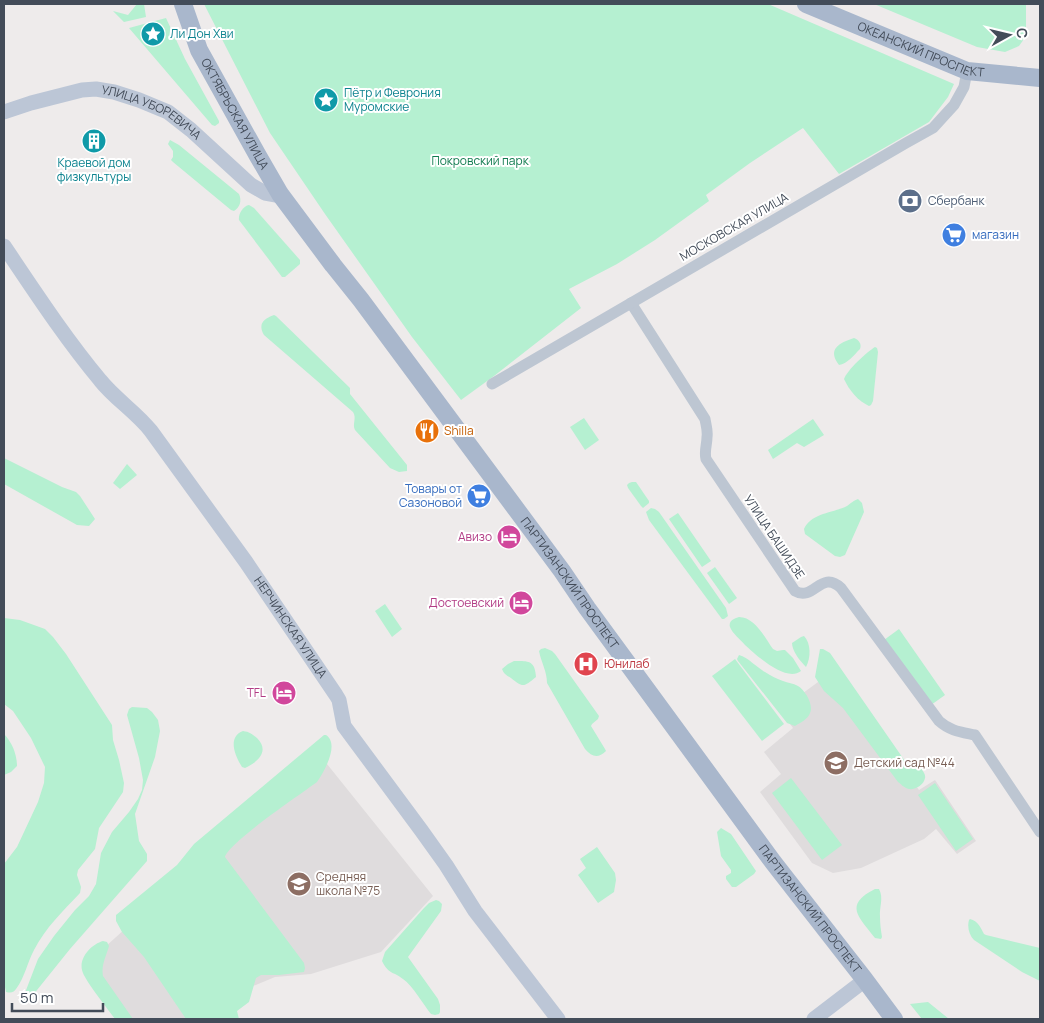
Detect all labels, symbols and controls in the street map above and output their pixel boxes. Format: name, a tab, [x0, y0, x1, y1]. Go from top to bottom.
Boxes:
north arrow	[984, 10, 1034, 60]
street label: ОКЕАНСКИЙ ПРОСПЕКТ	[855, 17, 986, 81]
place icon: Ли Дон Хви	[140, 21, 166, 47]
place label: Ли Дон Хви	[170, 25, 234, 42]
text: С	[1012, 27, 1032, 40]
street label: ОКТЯБРЬСКАЯ УЛИЦА	[197, 55, 273, 173]
street label: УЛИЦА УБОРЕВИЧА	[100, 81, 205, 144]
place label: Пётр и Феврония Муромские	[344, 84, 441, 115]
place icon: Пётр и Феврония Муромские	[313, 87, 339, 113]
building icon: Краевой дом физкультуры	[81, 128, 107, 154]
park label: Покровский парк	[431, 152, 530, 169]
place label: Краевой дом физкультуры	[57, 154, 131, 185]
street label: МОСКОВСКАЯ УЛИЦА	[676, 188, 792, 265]
bank icon: Сбербанк	[897, 188, 923, 214]
place label: Сбербанк	[928, 192, 985, 209]
supermarket icon: магазин	[941, 222, 967, 248]
place label: магазин	[972, 226, 1019, 243]
restaurant icon: Shilla	[414, 418, 440, 444]
place label: Shilla	[444, 422, 474, 439]
place label: Товары от Сазоновой	[399, 480, 462, 511]
supermarket icon: Товары от Сазоновой	[466, 483, 492, 509]
street label: УЛИЦА БАШИДЗЕ	[740, 491, 809, 582]
street label: ПАРТИЗАНСКИЙ ПРОСПЕКТ	[517, 513, 624, 653]
hotel icon: Авизо	[496, 524, 522, 550]
place label: Авизо	[458, 528, 492, 545]
street label: НЕРЧИНСКАЯ УЛИЦА	[250, 573, 331, 682]
hotel icon: Достоевский	[508, 590, 534, 616]
place label: Достоевский	[429, 594, 504, 611]
hospital icon: Юнилаб	[573, 651, 599, 677]
place label: Юнилаб	[604, 655, 650, 672]
hotel icon: TFL	[271, 680, 297, 706]
place label: TFL	[247, 684, 266, 701]
school or university icon: Детский сад №44	[823, 750, 849, 776]
place label: Детский сад №44	[854, 754, 955, 771]
street label: ПАРТИЗАНСКИЙ ПРОСПЕКТ	[755, 841, 866, 977]
place label: Средняя школа №75	[316, 868, 380, 899]
school or university icon: Средняя школа №75	[286, 871, 312, 897]
scale bar	[12, 980, 104, 1012]
text: 50 m	[20, 987, 54, 1008]

